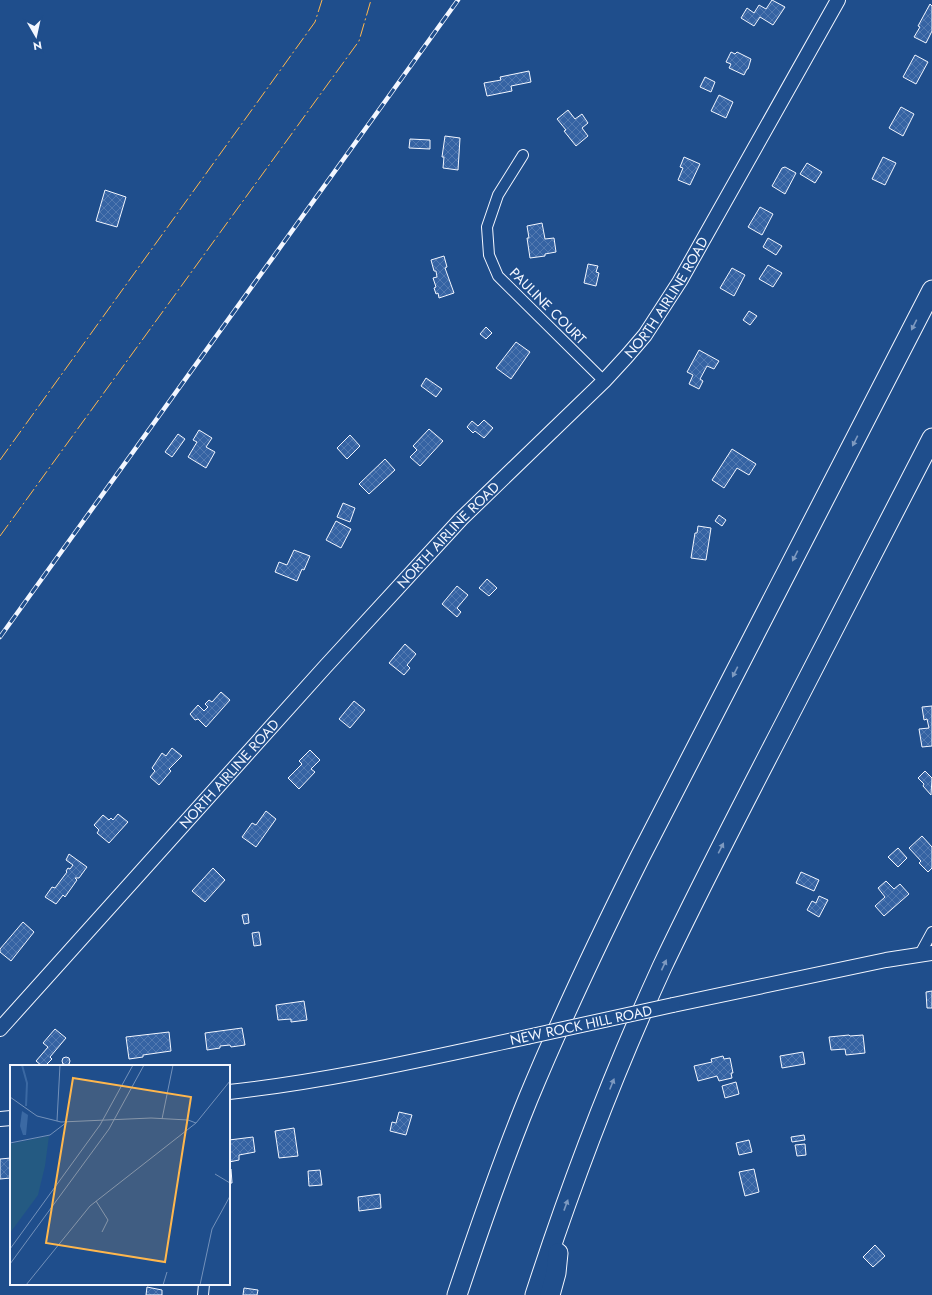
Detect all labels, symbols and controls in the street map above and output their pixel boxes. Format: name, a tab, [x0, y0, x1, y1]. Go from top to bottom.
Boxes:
north arrow	[16, 16, 56, 56]
text: N	[32, 37, 43, 54]
street label: NORTH AIRLINE ROAD	[620, 233, 713, 362]
street label: PAULINE COURT	[505, 263, 591, 349]
one-way arrow	[911, 319, 917, 331]
one-way arrow	[851, 435, 858, 446]
street label: NORTH AIRLINE ROAD	[392, 477, 504, 593]
one-way arrow	[792, 550, 798, 562]
one-way arrow	[732, 666, 739, 677]
street label: NORTH AIRLINE ROAD	[175, 715, 284, 833]
one-way arrow	[718, 842, 724, 853]
one-way arrow	[661, 959, 667, 970]
street label: NEW ROCK HILL ROAD	[508, 1000, 654, 1050]
inset map	[10, 1065, 230, 1285]
one-way arrow	[609, 1078, 615, 1089]
one-way arrow	[563, 1199, 569, 1211]

